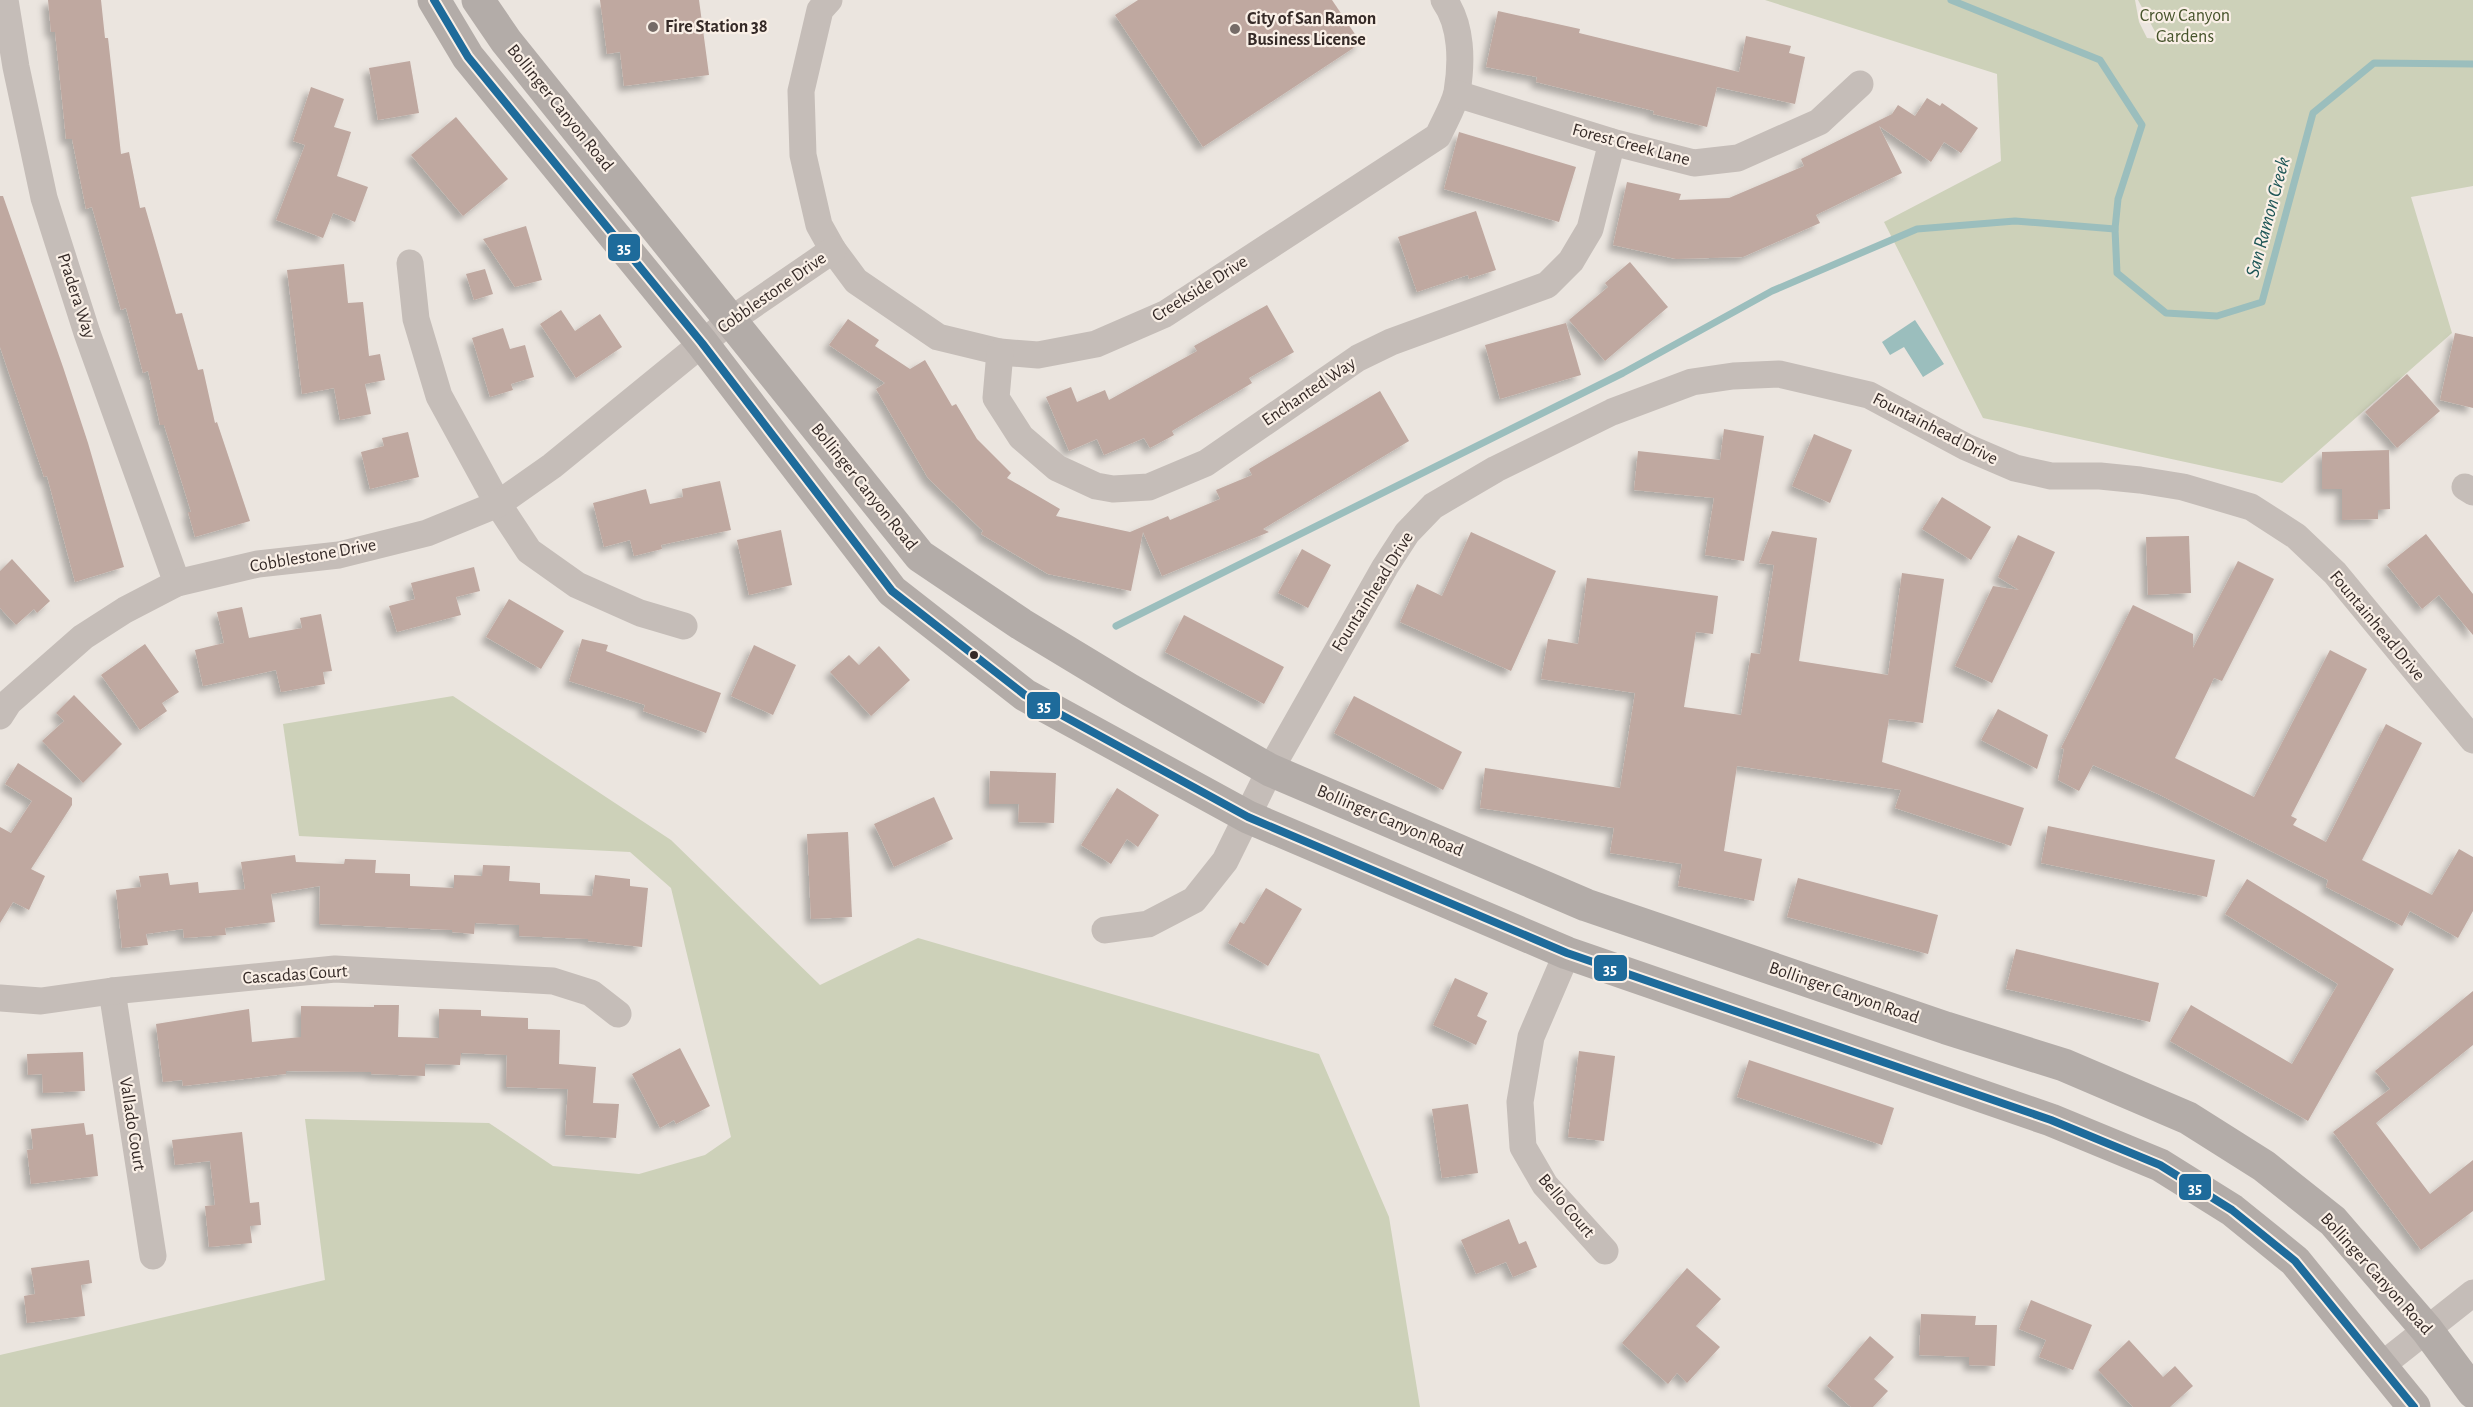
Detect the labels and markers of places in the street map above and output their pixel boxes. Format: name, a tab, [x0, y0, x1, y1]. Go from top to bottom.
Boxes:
place label: City of San Ramon Business License	[1247, 10, 1376, 49]
place label: Fire Station 38	[665, 18, 768, 36]
marker: Fire Station 38	[646, 20, 660, 34]
marker: City of San Ramon Business License	[1228, 22, 1242, 36]
unlabelled marker	[968, 649, 980, 661]

